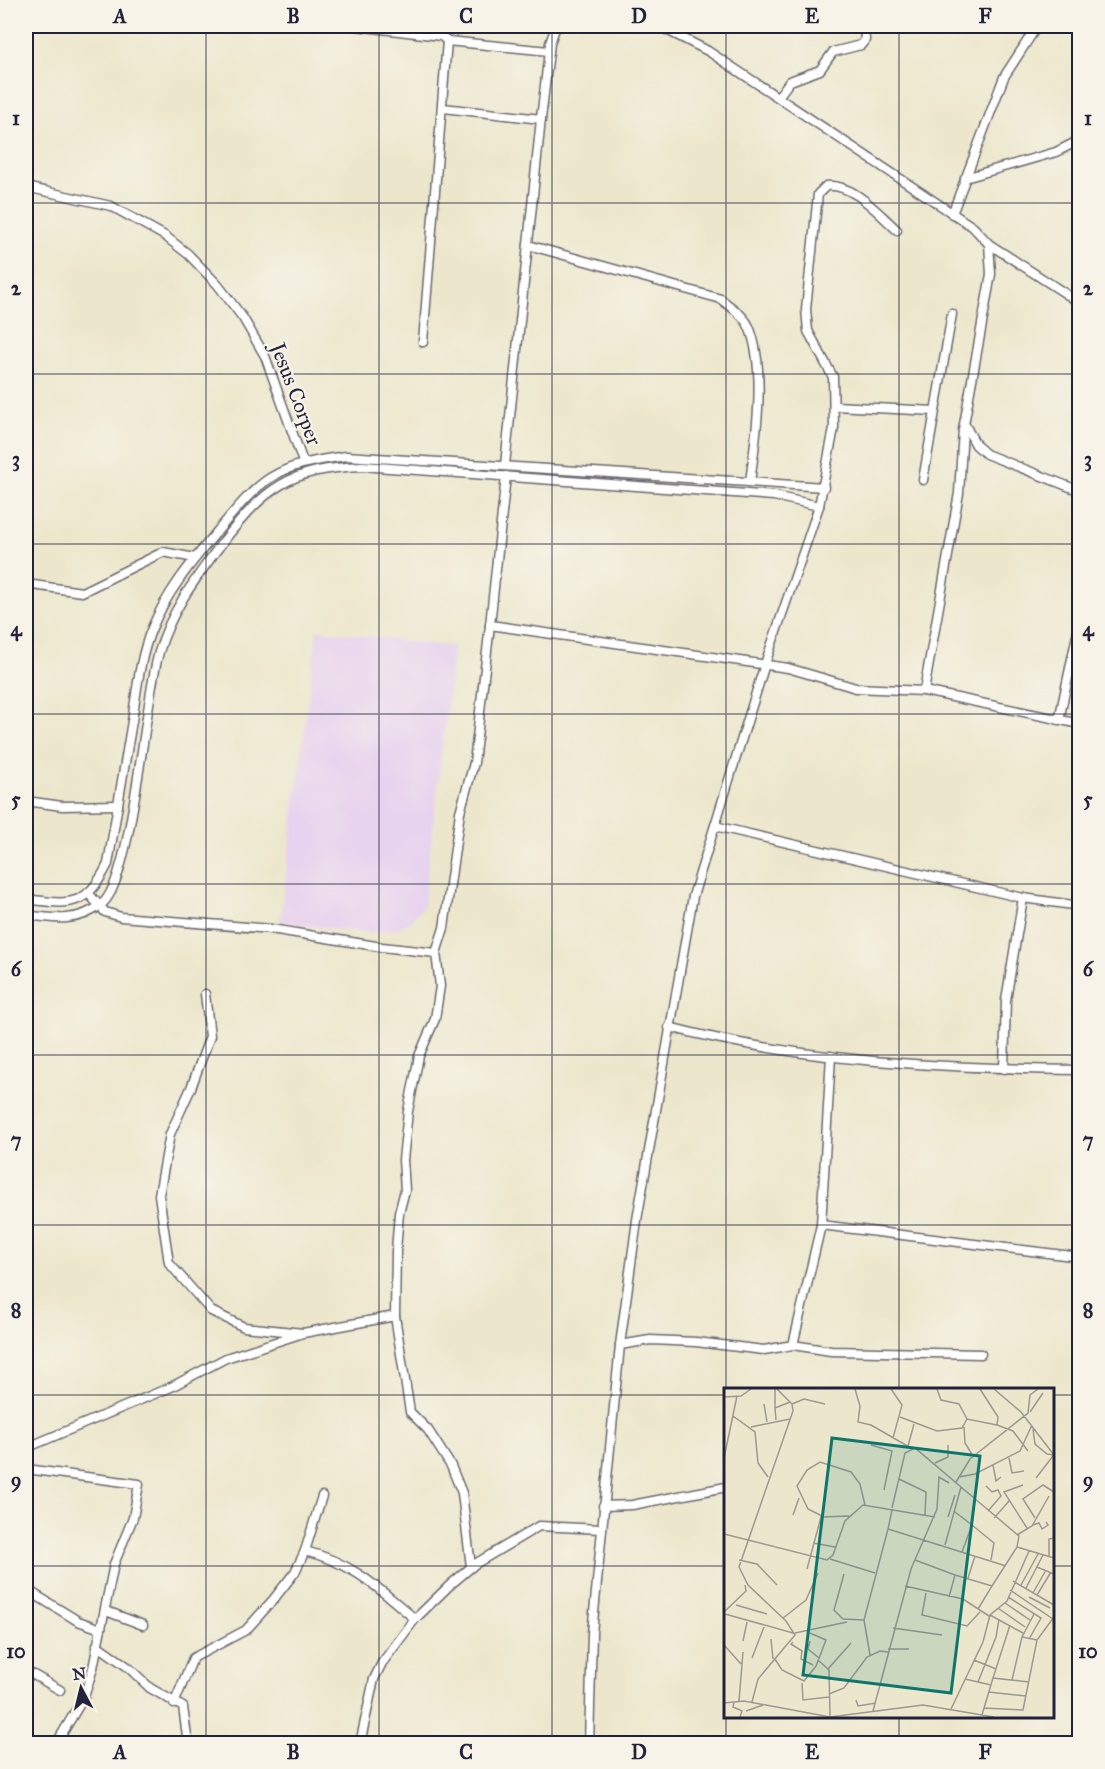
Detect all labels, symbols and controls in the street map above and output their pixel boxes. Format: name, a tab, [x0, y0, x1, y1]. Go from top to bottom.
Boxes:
text: A	[111, 4, 127, 28]
text: B	[286, 4, 300, 28]
text: C	[459, 4, 473, 28]
text: D	[631, 4, 647, 28]
text: E	[805, 4, 820, 28]
text: F	[978, 4, 992, 28]
text: 1	[12, 106, 20, 130]
text: 1	[1084, 106, 1092, 130]
text: 2	[11, 276, 22, 300]
text: 2	[1083, 276, 1094, 300]
street label: Jesus Corper	[264, 337, 328, 449]
text: 3	[12, 447, 20, 472]
text: 3	[1084, 447, 1092, 472]
text: 4	[10, 617, 22, 642]
text: 4	[1082, 617, 1094, 642]
text: 5	[11, 787, 21, 811]
text: 5	[1083, 787, 1093, 811]
text: 6	[11, 957, 23, 981]
text: 6	[1083, 957, 1095, 981]
text: 7	[11, 1128, 22, 1152]
text: 7	[1083, 1128, 1094, 1152]
text: 8	[11, 1298, 21, 1322]
text: 8	[1083, 1298, 1093, 1322]
inset map	[724, 1388, 1054, 1718]
text: 9	[11, 1468, 21, 1493]
text: 9	[1083, 1468, 1093, 1493]
text: 10	[6, 1639, 26, 1663]
text: 10	[1078, 1639, 1098, 1663]
north arrow	[51, 1658, 111, 1718]
text: N	[71, 1663, 88, 1684]
text: A	[111, 1740, 127, 1764]
text: B	[286, 1740, 300, 1764]
text: C	[459, 1740, 473, 1764]
text: D	[631, 1740, 647, 1764]
text: E	[805, 1740, 820, 1764]
text: F	[978, 1740, 992, 1764]

